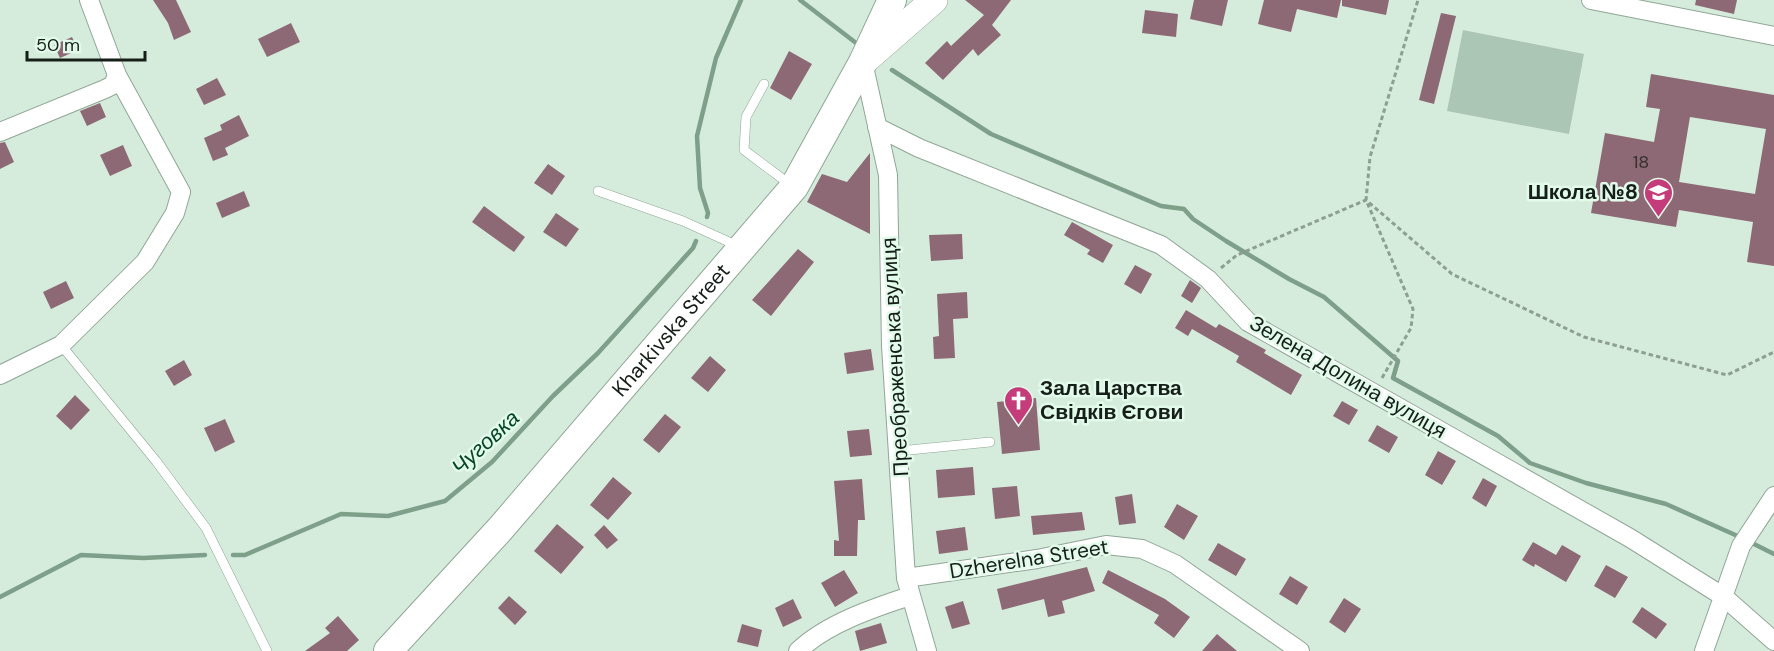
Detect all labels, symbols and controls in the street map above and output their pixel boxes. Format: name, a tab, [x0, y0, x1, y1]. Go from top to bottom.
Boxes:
scale bar	[27, 24, 146, 62]
text: 50 m	[36, 33, 80, 57]
house number: 18	[1633, 150, 1649, 174]
school or university icon: Школа №8	[1643, 176, 1675, 218]
place label: Школа №8	[1528, 178, 1638, 206]
street label: Преображенська вулиця	[875, 237, 915, 477]
street label: Kharkivska Street	[606, 257, 736, 403]
street label: Зелена Долина вулиця	[1244, 309, 1452, 445]
place label: Зала Царства Свідків Єгови	[1040, 374, 1184, 426]
church icon: Зала Царства Свідків Єгови	[1003, 384, 1035, 426]
water label: Чуговка	[445, 404, 525, 481]
street label: Dzherelna Street	[947, 533, 1111, 585]

